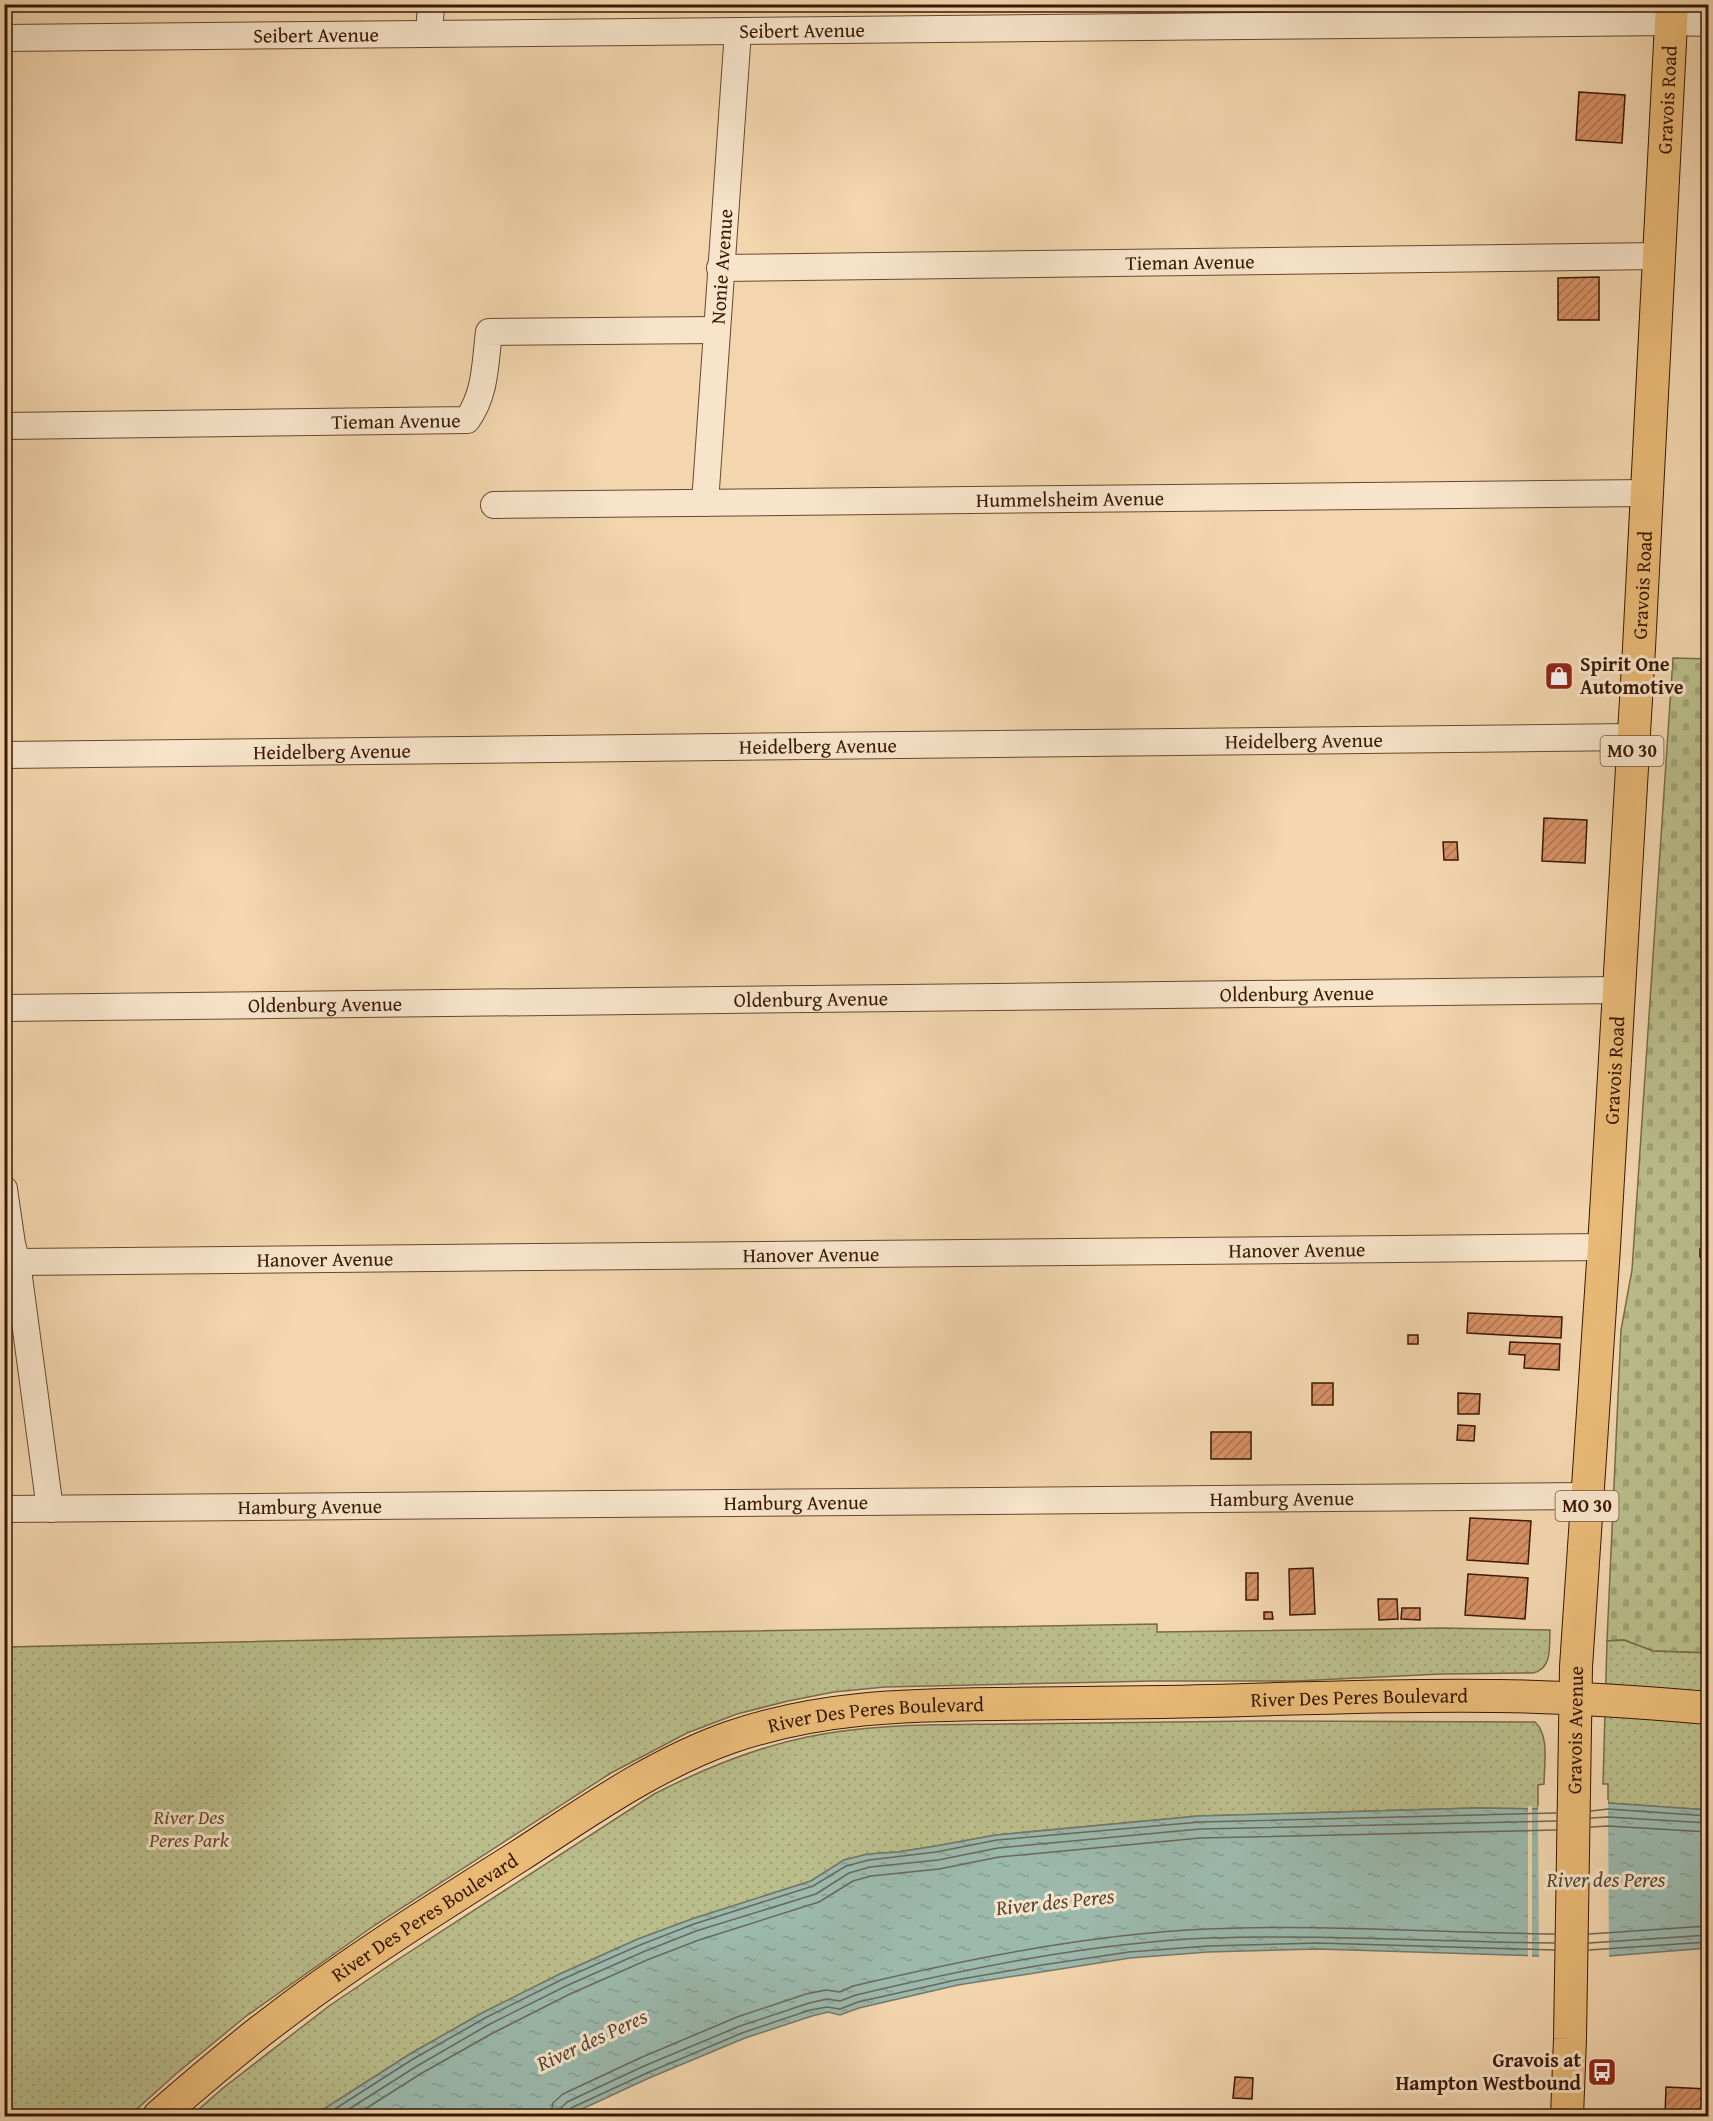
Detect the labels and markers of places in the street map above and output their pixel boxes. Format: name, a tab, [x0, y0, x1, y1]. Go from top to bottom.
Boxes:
place label: Spirit One Automotive	[1580, 649, 1684, 701]
shop icon: Spirit One Automotive	[1543, 660, 1575, 692]
place label: Gravois at Hampton Westbound	[1395, 2045, 1582, 2097]
bus stop icon: Gravois at Hampton Westbound	[1586, 2056, 1618, 2088]

